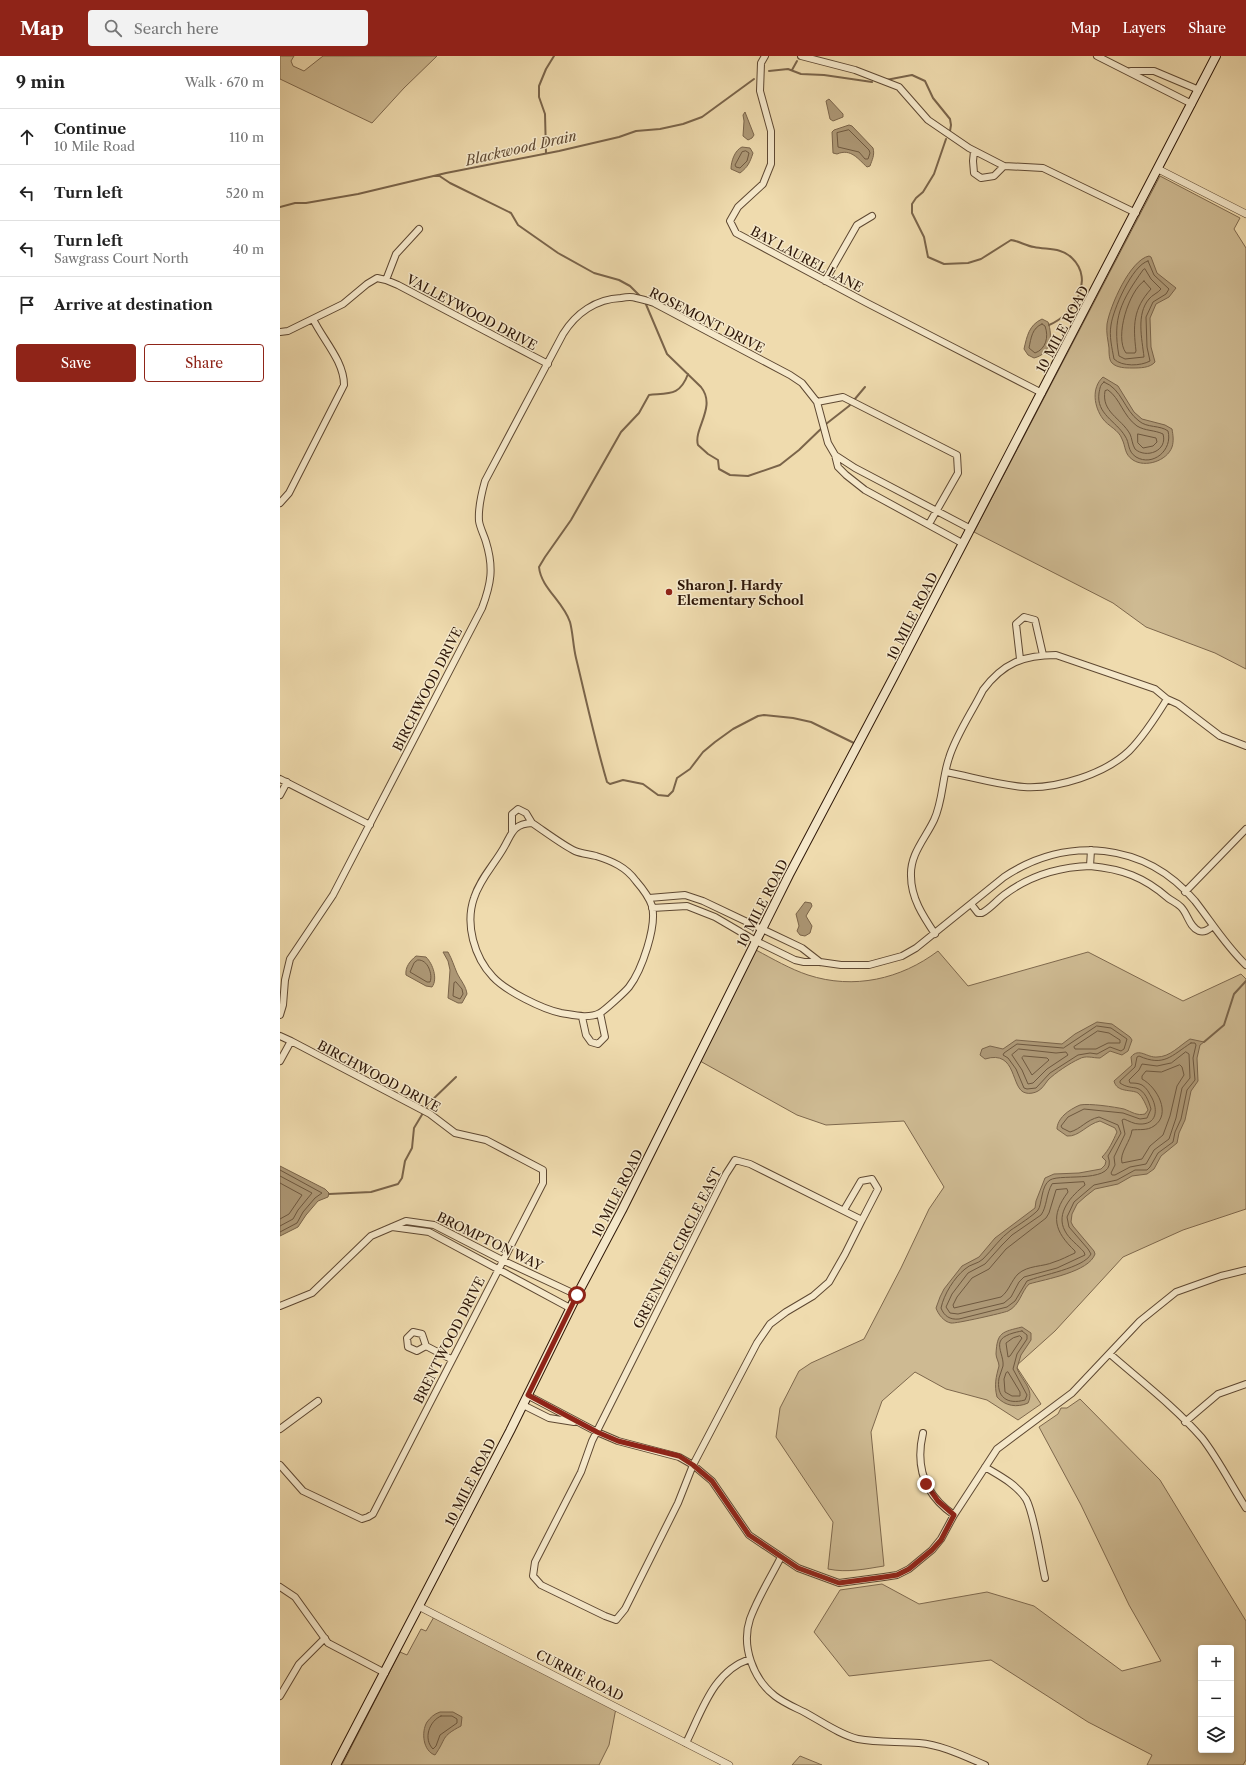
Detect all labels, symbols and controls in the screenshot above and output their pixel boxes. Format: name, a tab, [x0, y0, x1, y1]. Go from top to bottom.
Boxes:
search box	[88, 10, 368, 46]
text: Map	[20, 17, 64, 40]
icon: search	[102, 17, 124, 39]
text: Search here	[134, 19, 219, 38]
text: Map	[1070, 19, 1100, 37]
text: Layers	[1122, 19, 1166, 37]
text: Share	[1188, 19, 1226, 37]
text: 9 min	[16, 72, 65, 92]
text: Walk · 670 m	[185, 74, 264, 90]
text: Continue	[54, 119, 126, 138]
icon: ahead	[16, 126, 38, 148]
water label: Blackwood Drain	[463, 126, 578, 170]
text: 110 m	[229, 129, 264, 145]
text: 10 Mile Road	[54, 138, 135, 154]
icon: left	[16, 182, 38, 204]
text: Turn left	[54, 183, 123, 202]
text: 520 m	[226, 185, 264, 201]
street label: BAY LAUREL LANE	[748, 223, 866, 295]
text: Turn left	[54, 231, 123, 250]
icon: left	[16, 238, 38, 260]
text: 40 m	[233, 241, 264, 257]
text: Sawgrass Court North	[54, 250, 189, 266]
street label: VALLEYWOOD DRIVE	[403, 270, 540, 353]
street label: 10 MILE ROAD	[1032, 283, 1092, 375]
street label: ROSEMONT DRIVE	[647, 284, 767, 356]
icon: arrive	[16, 294, 38, 316]
text: Arrive at destination	[54, 295, 213, 314]
button: Save	[16, 344, 136, 382]
button: Share	[144, 344, 264, 382]
street label: 10 MILE ROAD	[883, 570, 941, 662]
place label: Sharon J. Hardy Elementary School	[677, 577, 804, 608]
marker: Sharon J. Hardy Elementary School	[664, 587, 674, 597]
street label: BIRCHWOOD DRIVE	[389, 624, 465, 754]
street label: 10 MILE ROAD	[733, 857, 791, 949]
street label: BIRCHWOOD DRIVE	[315, 1037, 443, 1115]
street label: 10 MILE ROAD	[588, 1147, 646, 1239]
street label: GREENLEFE CIRCLE EAST	[629, 1165, 725, 1331]
street label: BROMPTON WAY	[434, 1208, 546, 1274]
street label: BRENTWOOD DRIVE	[410, 1274, 488, 1406]
route start	[568, 1286, 586, 1304]
street label: 10 MILE ROAD	[441, 1436, 499, 1528]
route end	[917, 1475, 935, 1493]
map controls	[1198, 1645, 1234, 1753]
button: +	[1198, 1645, 1234, 1681]
street label: CURRIE ROAD	[533, 1646, 627, 1704]
button: −	[1198, 1681, 1234, 1717]
button: layers	[1198, 1717, 1234, 1753]

